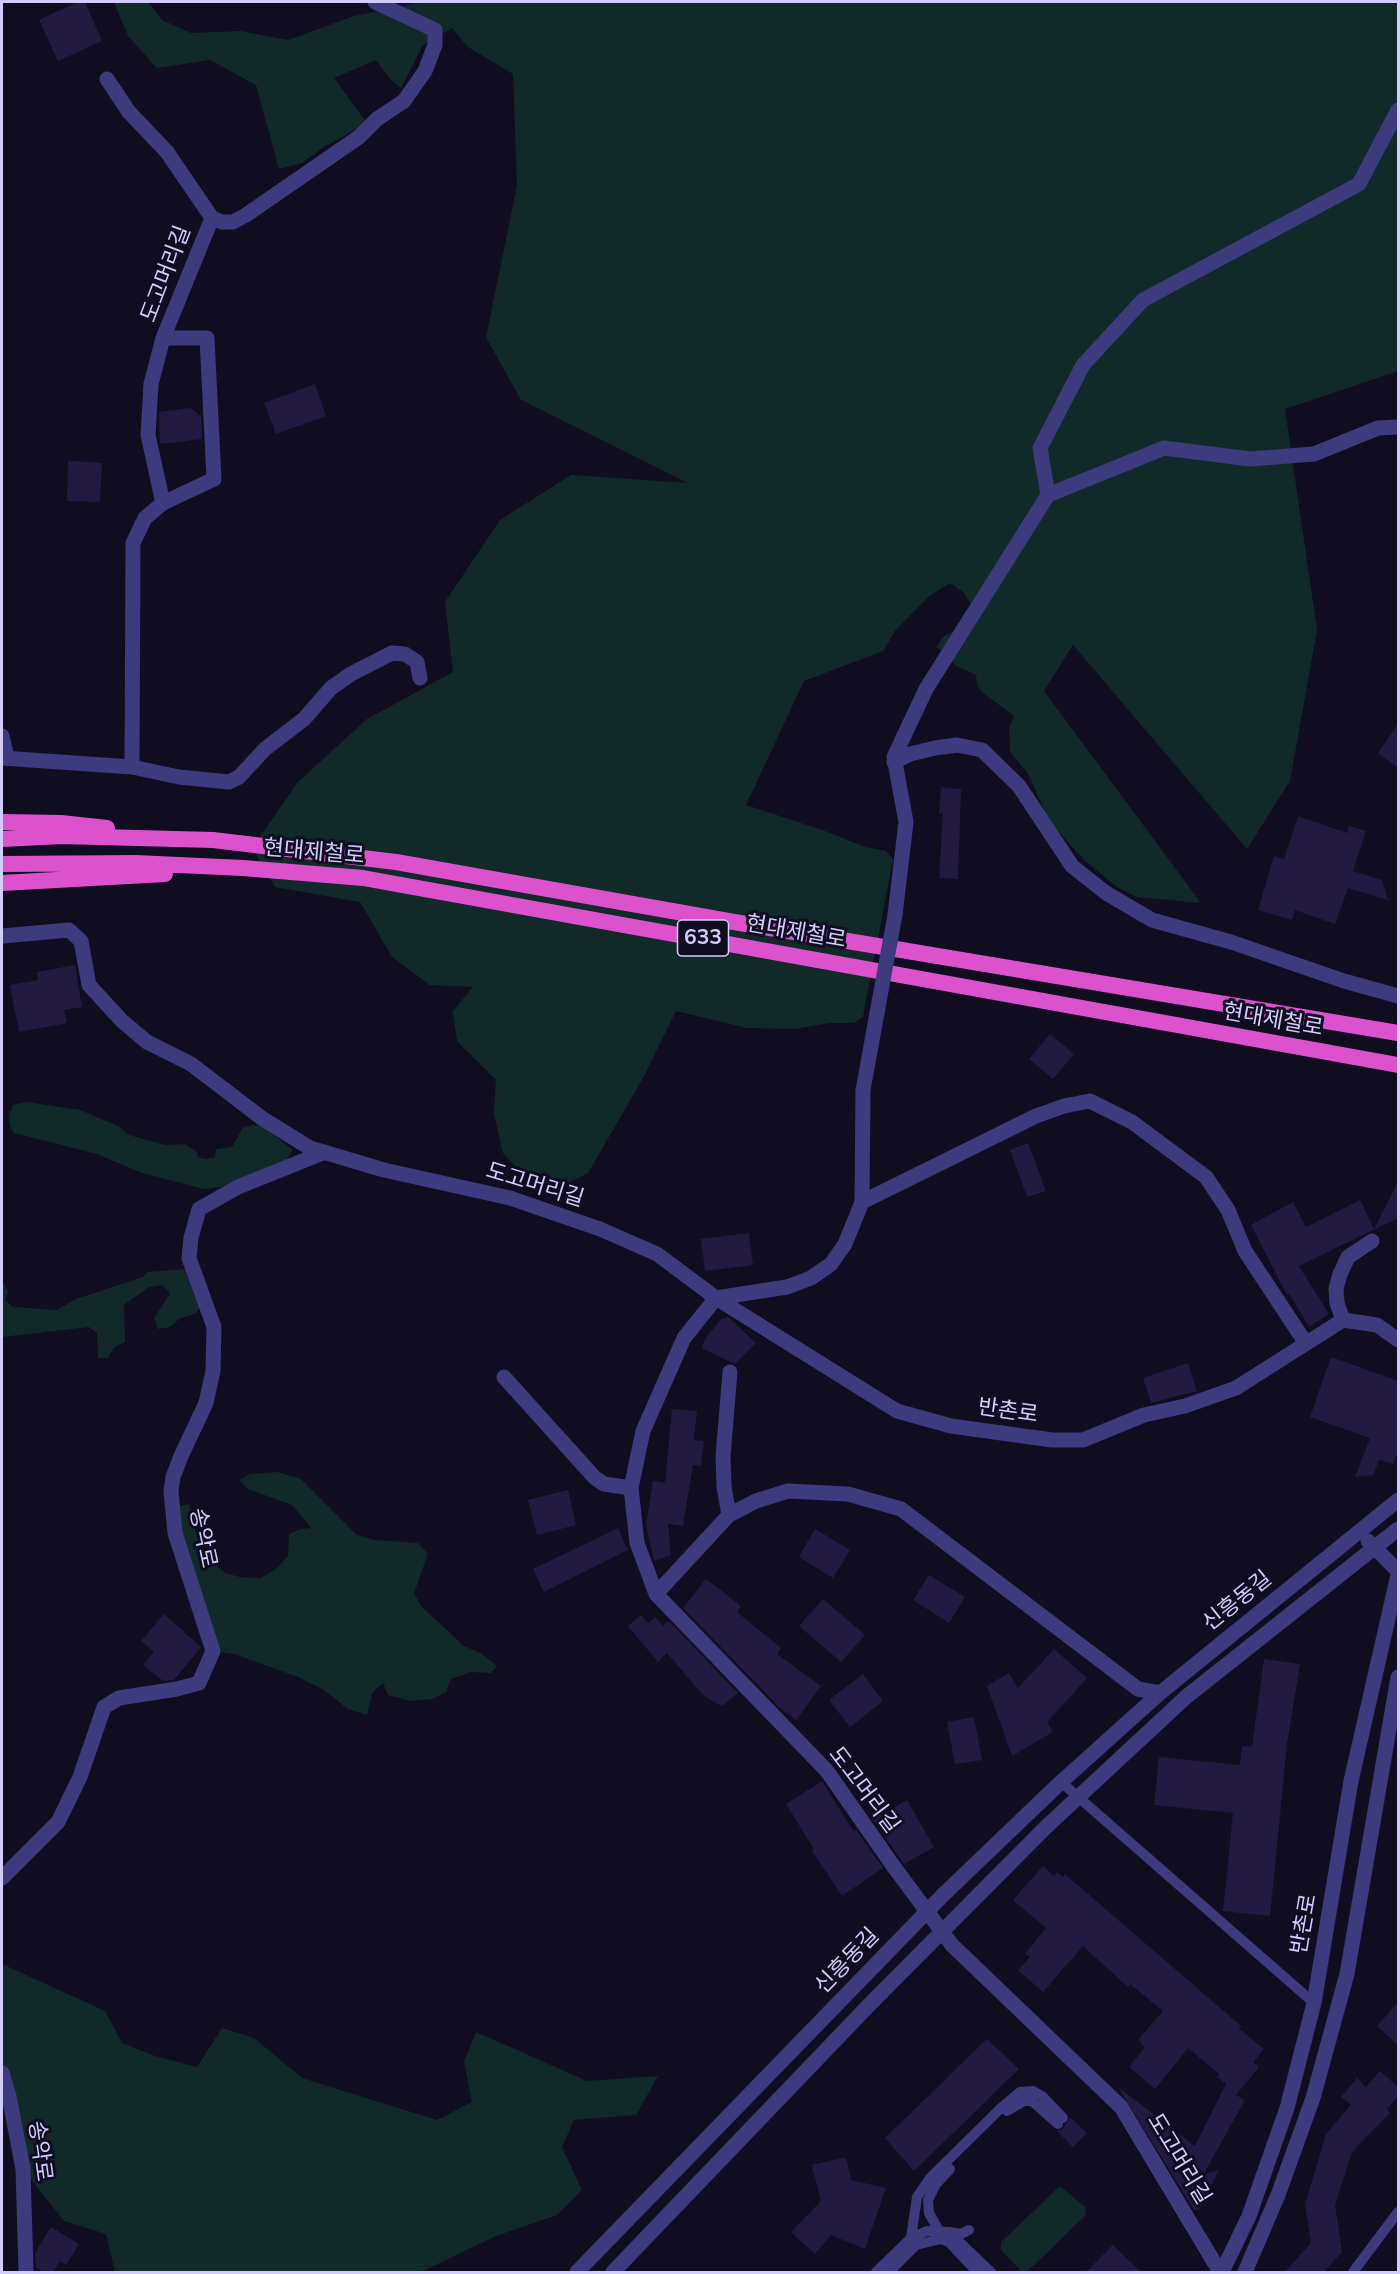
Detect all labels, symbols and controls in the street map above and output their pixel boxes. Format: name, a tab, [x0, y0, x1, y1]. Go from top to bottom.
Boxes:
street label: 도고머리길	[136, 222, 196, 326]
street label: 현대제철로	[262, 834, 366, 870]
street label: 현대제철로	[744, 910, 848, 954]
road number: 633	[678, 920, 728, 956]
street label: 현대제철로	[1221, 998, 1325, 1042]
street label: 도고머리길	[483, 1158, 587, 1212]
street label: 반촌로	[976, 1394, 1040, 1428]
street label: 송악로	[184, 1506, 222, 1570]
street label: 신흥동길	[1197, 1565, 1277, 1637]
street label: 도고머리길	[823, 1742, 905, 1838]
street label: 반촌로	[1286, 1892, 1322, 1956]
street label: 신흥동길	[809, 1923, 885, 1999]
street label: 도고머리길	[1142, 2109, 1216, 2209]
street label: 송악로	[23, 2119, 57, 2183]

